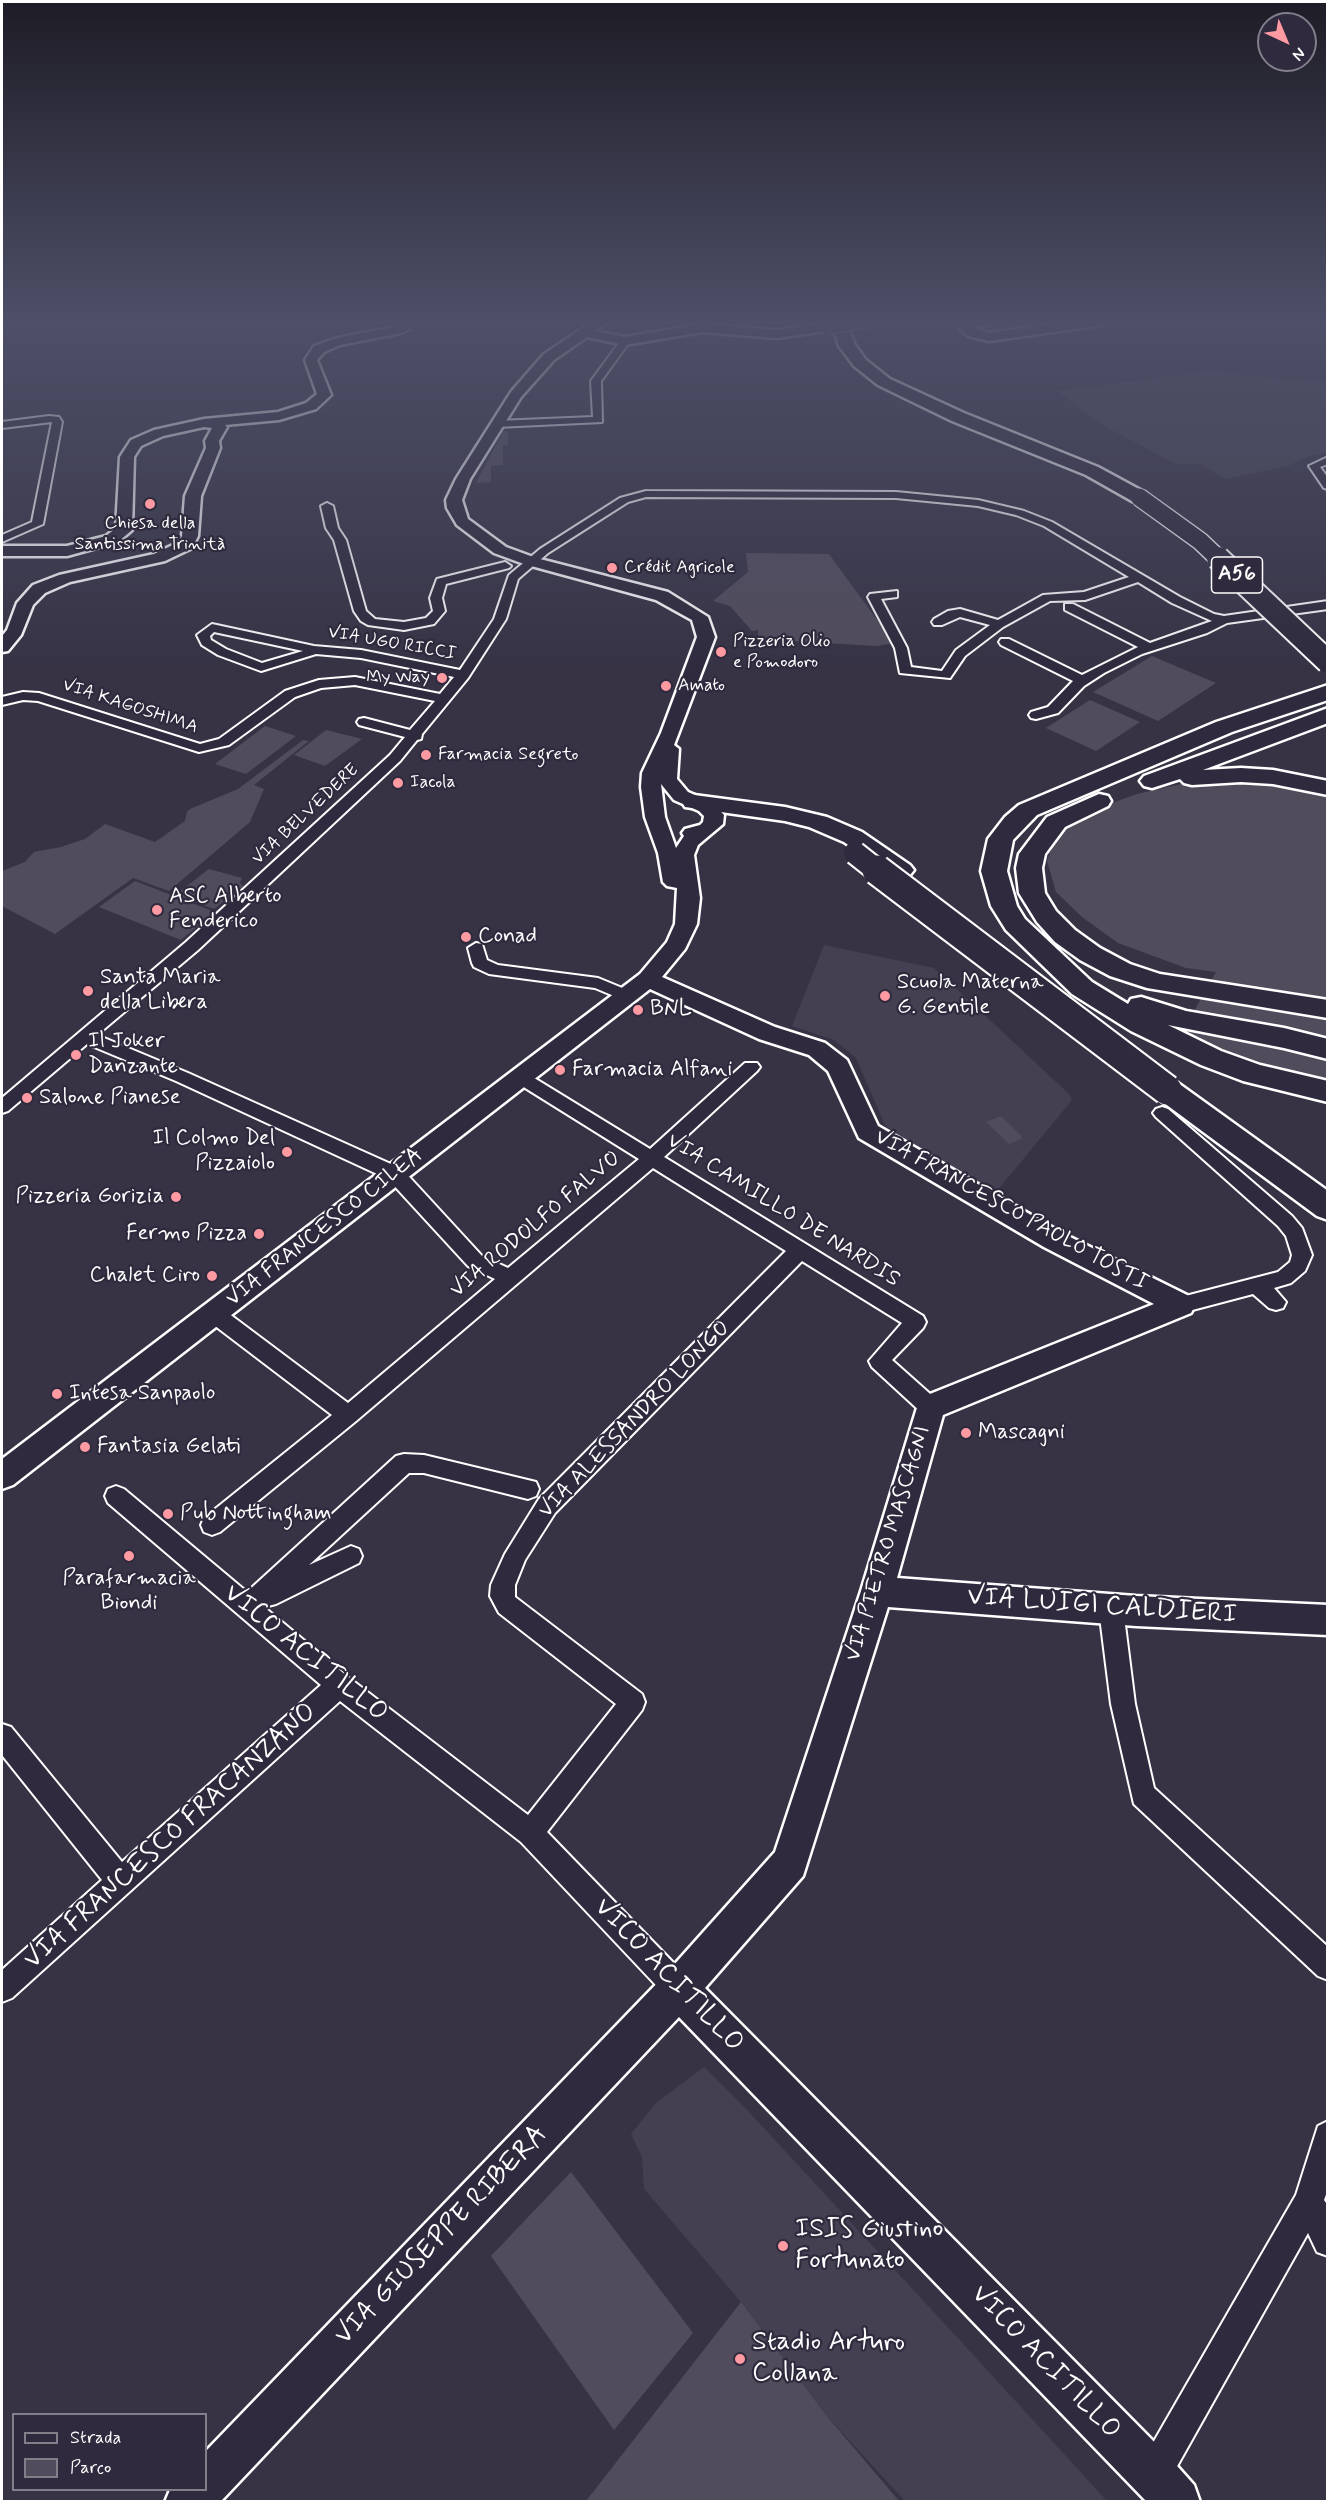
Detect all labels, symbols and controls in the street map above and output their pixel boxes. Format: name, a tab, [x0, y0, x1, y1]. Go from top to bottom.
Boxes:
north arrow	[1257, 12, 1317, 72]
text: N	[1287, 43, 1310, 65]
marker: Chiesa della Santissima Trinità	[143, 497, 157, 511]
place label: Chiesa della Santissima Trinità	[75, 513, 225, 556]
place label: Crédit Agricole	[624, 557, 735, 579]
road number: A56	[1212, 557, 1262, 593]
marker: Crédit Agricole	[605, 561, 619, 575]
street label: VIA UGO RICCI	[326, 622, 458, 666]
place label: Pizzeria Olio e Pomodoro	[733, 631, 830, 674]
marker: Pizzeria Olio e Pomodoro	[714, 645, 728, 659]
place label: My Way	[366, 667, 430, 689]
marker: My Way	[435, 671, 449, 685]
street label: VIA KAGOSHIMA	[60, 675, 200, 739]
place label: Amato	[678, 675, 725, 697]
marker: Amato	[659, 679, 673, 693]
place label: Farmacia Segreto	[438, 744, 579, 766]
marker: Farmacia Segreto	[419, 748, 433, 762]
street label: VIA BELVEDERE	[248, 760, 364, 870]
place label: Iacola	[410, 772, 456, 794]
marker: Iacola	[391, 776, 405, 790]
place label: ASC Alberto Fenderico	[169, 884, 282, 936]
marker: ASC Alberto Fenderico	[150, 903, 164, 917]
place label: Conad	[478, 924, 537, 950]
marker: Conad	[459, 930, 473, 944]
place label: Santa Maria della Libera	[100, 965, 220, 1016]
place label: Scuola Materna G. Gentile	[897, 970, 1044, 1022]
marker: Santa Maria della Libera	[81, 984, 95, 998]
marker: Scuola Materna G. Gentile	[878, 989, 892, 1003]
place label: BNL	[650, 997, 692, 1023]
marker: BNL	[631, 1003, 645, 1017]
place label: Il Joker Danzante	[88, 1029, 178, 1080]
marker: Il Joker Danzante	[69, 1048, 83, 1062]
place label: Farmacia Alfani	[572, 1057, 732, 1083]
marker: Farmacia Alfani	[553, 1063, 567, 1077]
place label: Salone Pianese	[39, 1085, 181, 1111]
marker: Salone Pianese	[20, 1091, 34, 1105]
street label: VIA FRANCESCO PAOLO TOSTI	[870, 1125, 1152, 1297]
place label: Il Colmo Del Pizzaiolo	[153, 1126, 275, 1178]
street label: VIA CAMILLO DE NARDIS	[661, 1128, 905, 1294]
street label: VIA FRANCESCO CILEA	[221, 1143, 429, 1313]
marker: Il Colmo Del Pizzaiolo	[280, 1145, 294, 1159]
street label: VIA RODOLFO FALVO	[445, 1146, 627, 1304]
place label: Pizzeria Gorizia	[16, 1184, 164, 1210]
marker: Pizzeria Gorizia	[169, 1190, 183, 1204]
place label: Fermo Pizza	[126, 1221, 247, 1247]
marker: Fermo Pizza	[252, 1227, 266, 1241]
place label: Chalet Ciro	[90, 1263, 200, 1289]
marker: Chalet Ciro	[205, 1269, 219, 1283]
street label: VIA ALESSANDRO LONGO	[534, 1316, 736, 1524]
place label: Intesa Sanpaolo	[69, 1381, 215, 1407]
marker: Intesa Sanpaolo	[50, 1387, 64, 1401]
place label: Mascagni	[978, 1420, 1065, 1446]
street label: VIA PIETRO MASCAGNI	[841, 1423, 937, 1665]
marker: Mascagni	[959, 1426, 973, 1440]
place label: Fantasia Gelati	[97, 1434, 240, 1460]
marker: Fantasia Gelati	[78, 1440, 92, 1454]
place label: Pub Nottingham	[180, 1501, 331, 1527]
marker: Pub Nottingham	[161, 1507, 175, 1521]
marker: Parafarmacia Biondi	[122, 1549, 136, 1563]
place label: Parafarmacia Biondi	[62, 1566, 196, 1618]
street label: VICO ACITILLO	[216, 1578, 394, 1730]
street label: VIA LUIGI CALDIERI	[966, 1581, 1238, 1633]
street label: VIA FRANCESCO FRACANZANO	[18, 1697, 324, 1977]
street label: VICO ACITILLO	[586, 1892, 750, 2060]
street label: VIA GIUSEPPE RIBERA	[329, 2119, 555, 2353]
place label: ISIS Giustino Fortunato	[795, 2214, 944, 2277]
marker: ISIS Giustino Fortunato	[776, 2239, 790, 2253]
street label: VICO ACITILLO	[963, 2279, 1127, 2447]
place label: Stadio Arturo Collana	[752, 2327, 905, 2390]
marker: Stadio Arturo Collana	[733, 2352, 747, 2366]
legend	[12, 2413, 207, 2491]
text: Strada	[70, 2426, 121, 2450]
text: Parco	[70, 2456, 111, 2480]

